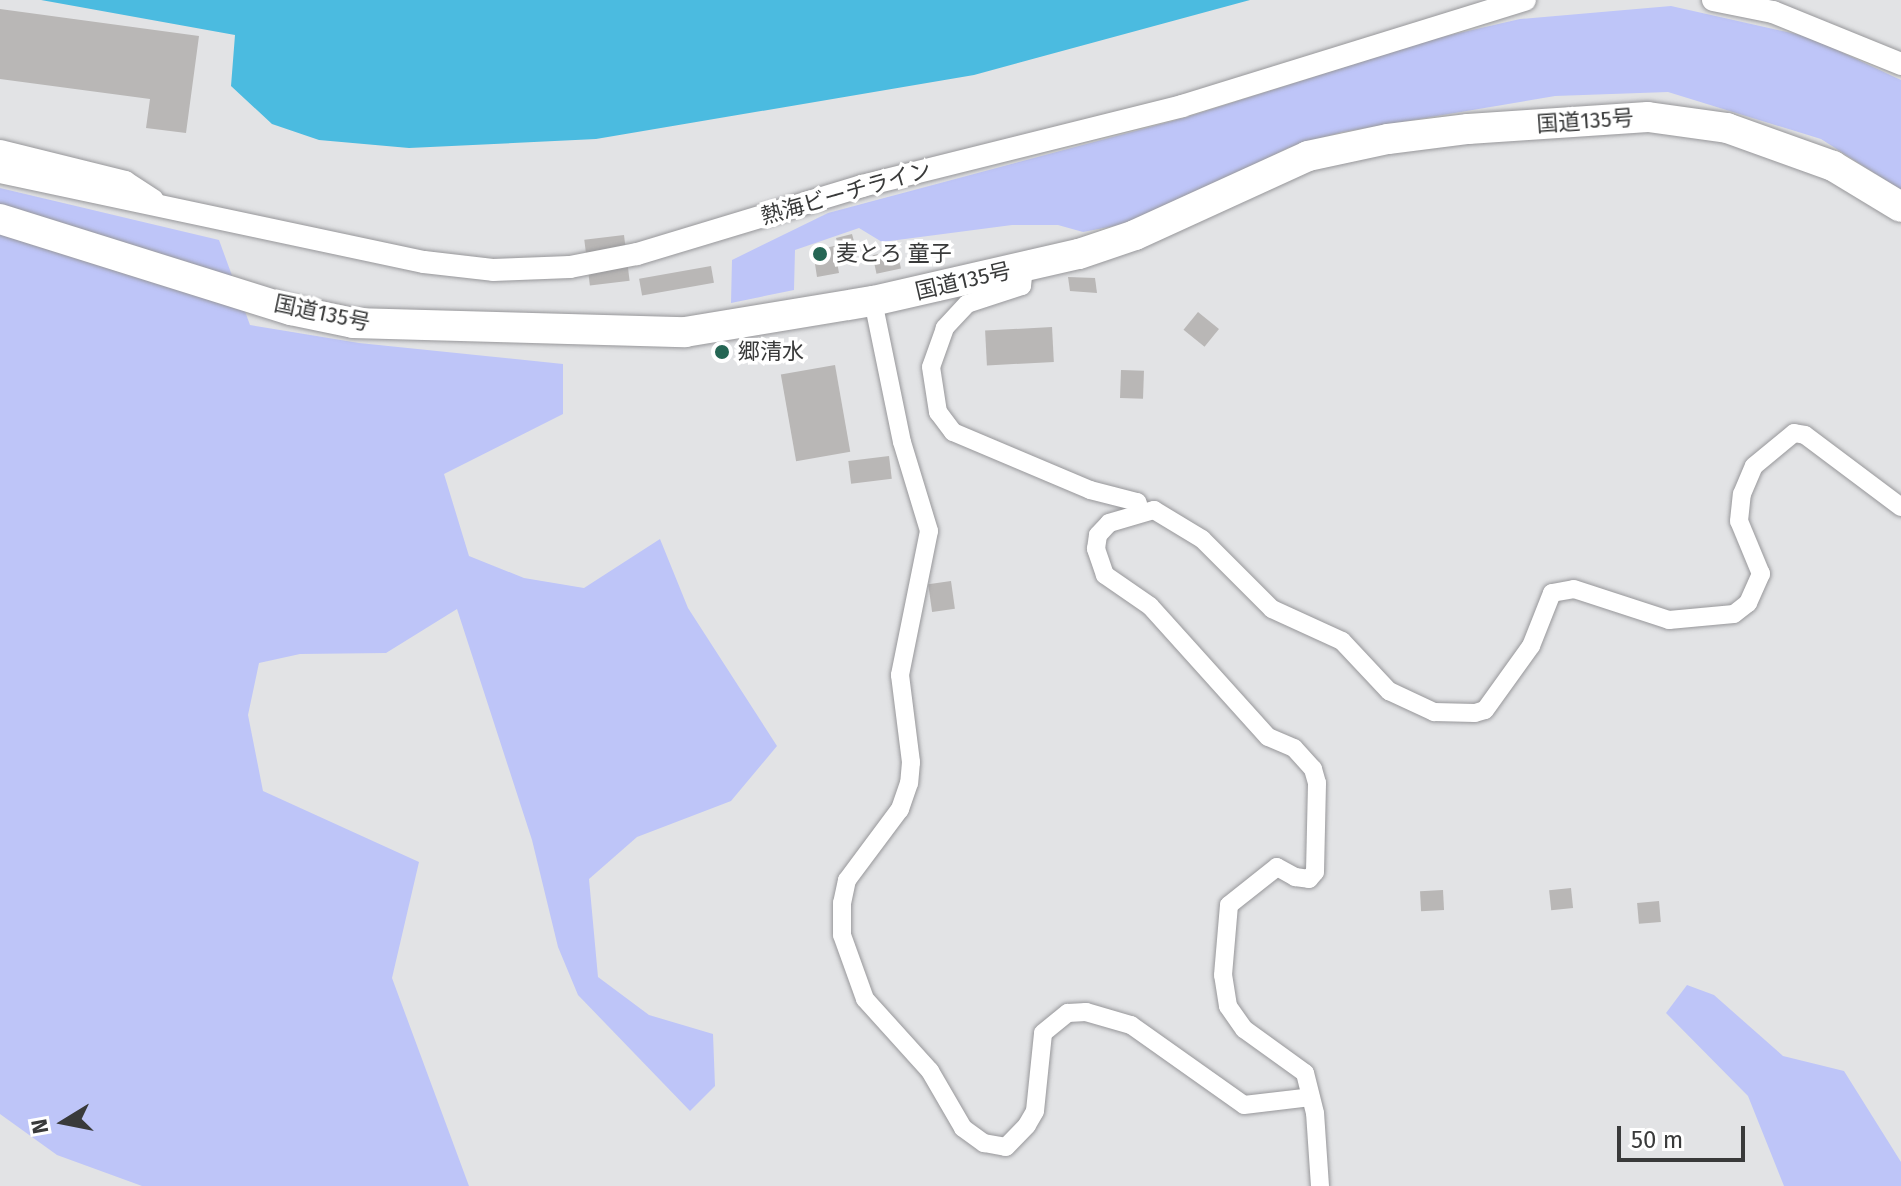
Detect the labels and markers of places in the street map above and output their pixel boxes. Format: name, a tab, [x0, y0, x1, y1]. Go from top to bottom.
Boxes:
place label: 麦とろ 童子	[836, 241, 952, 267]
marker: 麦とろ 童子	[811, 245, 829, 263]
place label: 郷清水	[738, 339, 804, 365]
marker: 郷清水	[713, 343, 731, 361]

